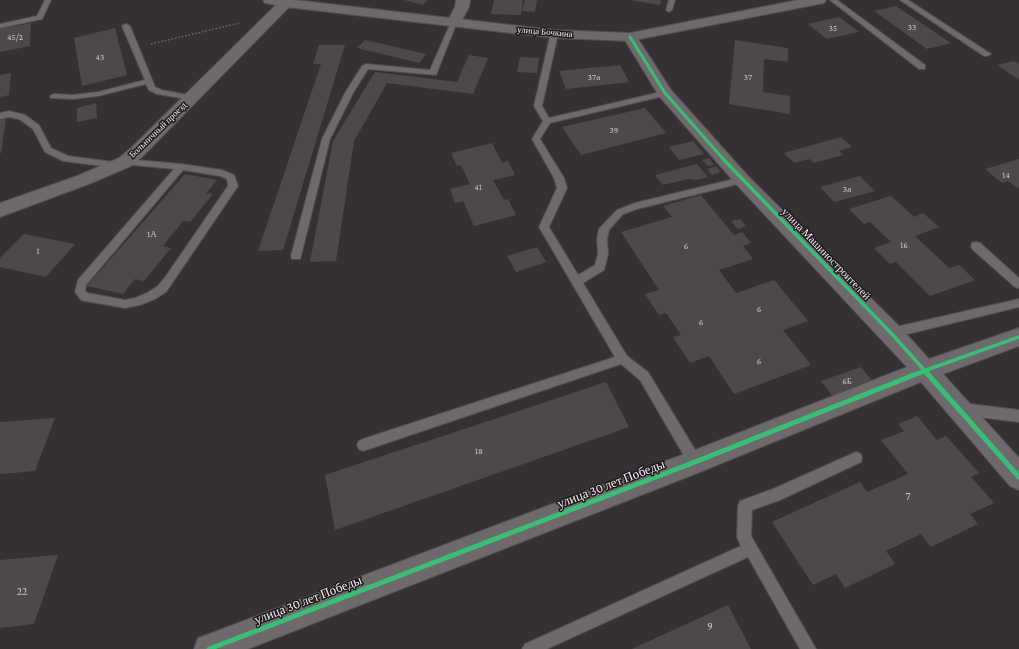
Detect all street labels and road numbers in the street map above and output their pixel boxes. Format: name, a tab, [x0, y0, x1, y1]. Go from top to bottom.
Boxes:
street label: улица Бочкина	[517, 24, 573, 40]
street label: Больничный проезд	[127, 100, 189, 160]
street label: улица Машиностроителей	[779, 205, 873, 303]
street label: улица 30 лет Победы	[555, 456, 667, 512]
street label: улица 30 лет Победы	[252, 572, 364, 628]

